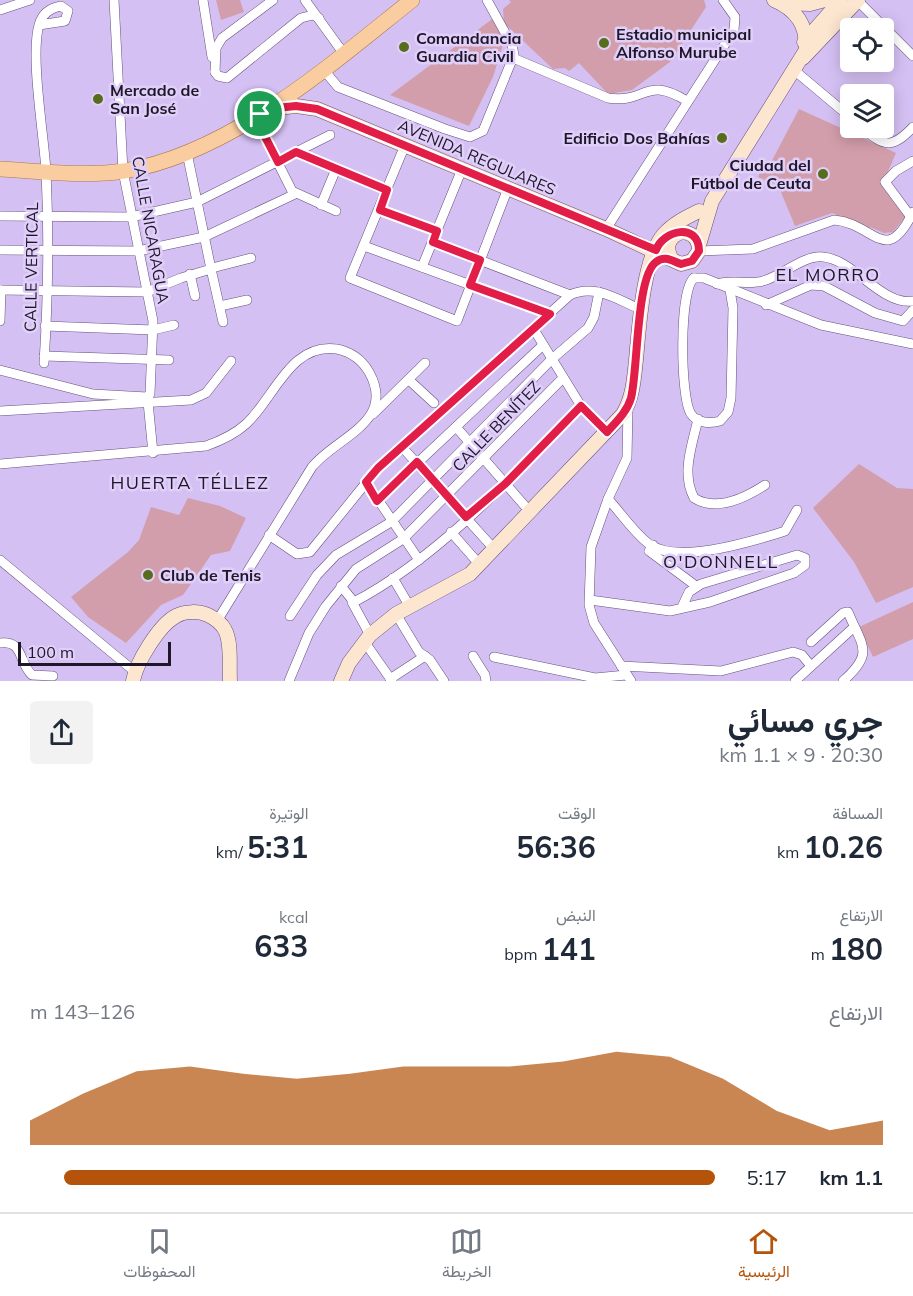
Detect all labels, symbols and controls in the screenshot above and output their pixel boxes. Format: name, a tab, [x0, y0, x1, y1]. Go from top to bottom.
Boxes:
map controls	[840, 18, 894, 138]
button: locate	[840, 18, 894, 72]
place label: Estadio municipal Alfonso Murube	[616, 24, 751, 62]
place label: Comandancia Guardia Civil	[416, 28, 521, 66]
marker: Estadio municipal Alfonso Murube	[597, 36, 611, 50]
marker: Comandancia Guardia Civil	[397, 40, 411, 54]
place label: Mercado de San José	[110, 80, 199, 118]
button: layers	[840, 84, 894, 138]
pin	[234, 88, 285, 139]
marker: Mercado de San José	[91, 92, 105, 106]
icon: arrive	[243, 97, 276, 130]
street label: AVENIDA REGULARES	[395, 115, 559, 199]
place label: Edificio Dos Bahías	[564, 128, 710, 148]
marker: Edificio Dos Bahías	[715, 131, 729, 145]
street label: CALLE NICARAGUA	[128, 155, 174, 306]
place label: Ciudad del Fútbol de Ceuta	[691, 155, 811, 193]
marker: Ciudad del Fútbol de Ceuta	[816, 167, 830, 181]
street label: CALLE VERTICAL	[20, 202, 42, 332]
district label: EL MORRO	[775, 263, 881, 286]
street label: CALLE BENÍTEZ	[448, 376, 544, 476]
district label: HUERTA TÉLLEZ	[111, 471, 269, 494]
district label: O'DONNELL	[663, 550, 779, 573]
place label: Club de Tenis	[160, 565, 261, 585]
marker: Club de Tenis	[141, 568, 155, 582]
scale bar	[18, 639, 171, 666]
text: 100 m	[27, 642, 74, 662]
text: جري مسائي	[728, 699, 883, 740]
button: share	[30, 701, 93, 764]
text: 20:30 · 9 × 1.1 km	[719, 742, 883, 767]
text: الوتيرة	[269, 803, 308, 823]
text: الوقت	[558, 803, 596, 823]
text: المسافة	[832, 803, 883, 823]
text: 5:31	[247, 828, 308, 866]
text: 56:36	[516, 828, 596, 866]
text: 10.26	[804, 828, 883, 866]
text: /km	[216, 842, 247, 862]
text: km	[777, 842, 804, 862]
text: النبض	[556, 905, 596, 925]
text: الارتفاع	[840, 905, 883, 925]
text: kcal	[279, 907, 308, 927]
text: 633	[254, 927, 308, 965]
text: 141	[542, 930, 596, 968]
text: 180	[829, 930, 883, 968]
text: bpm	[504, 944, 542, 964]
text: m	[811, 944, 829, 964]
text: 126–143 m	[30, 999, 135, 1024]
text: الارتفاع	[829, 1000, 883, 1025]
text: 5:17	[746, 1165, 787, 1190]
text: 1.1 km	[820, 1165, 883, 1190]
tab: المحفوظات	[123, 1225, 195, 1286]
tab: الخريطة	[442, 1225, 491, 1286]
tab: الرئيسية	[738, 1225, 790, 1286]

